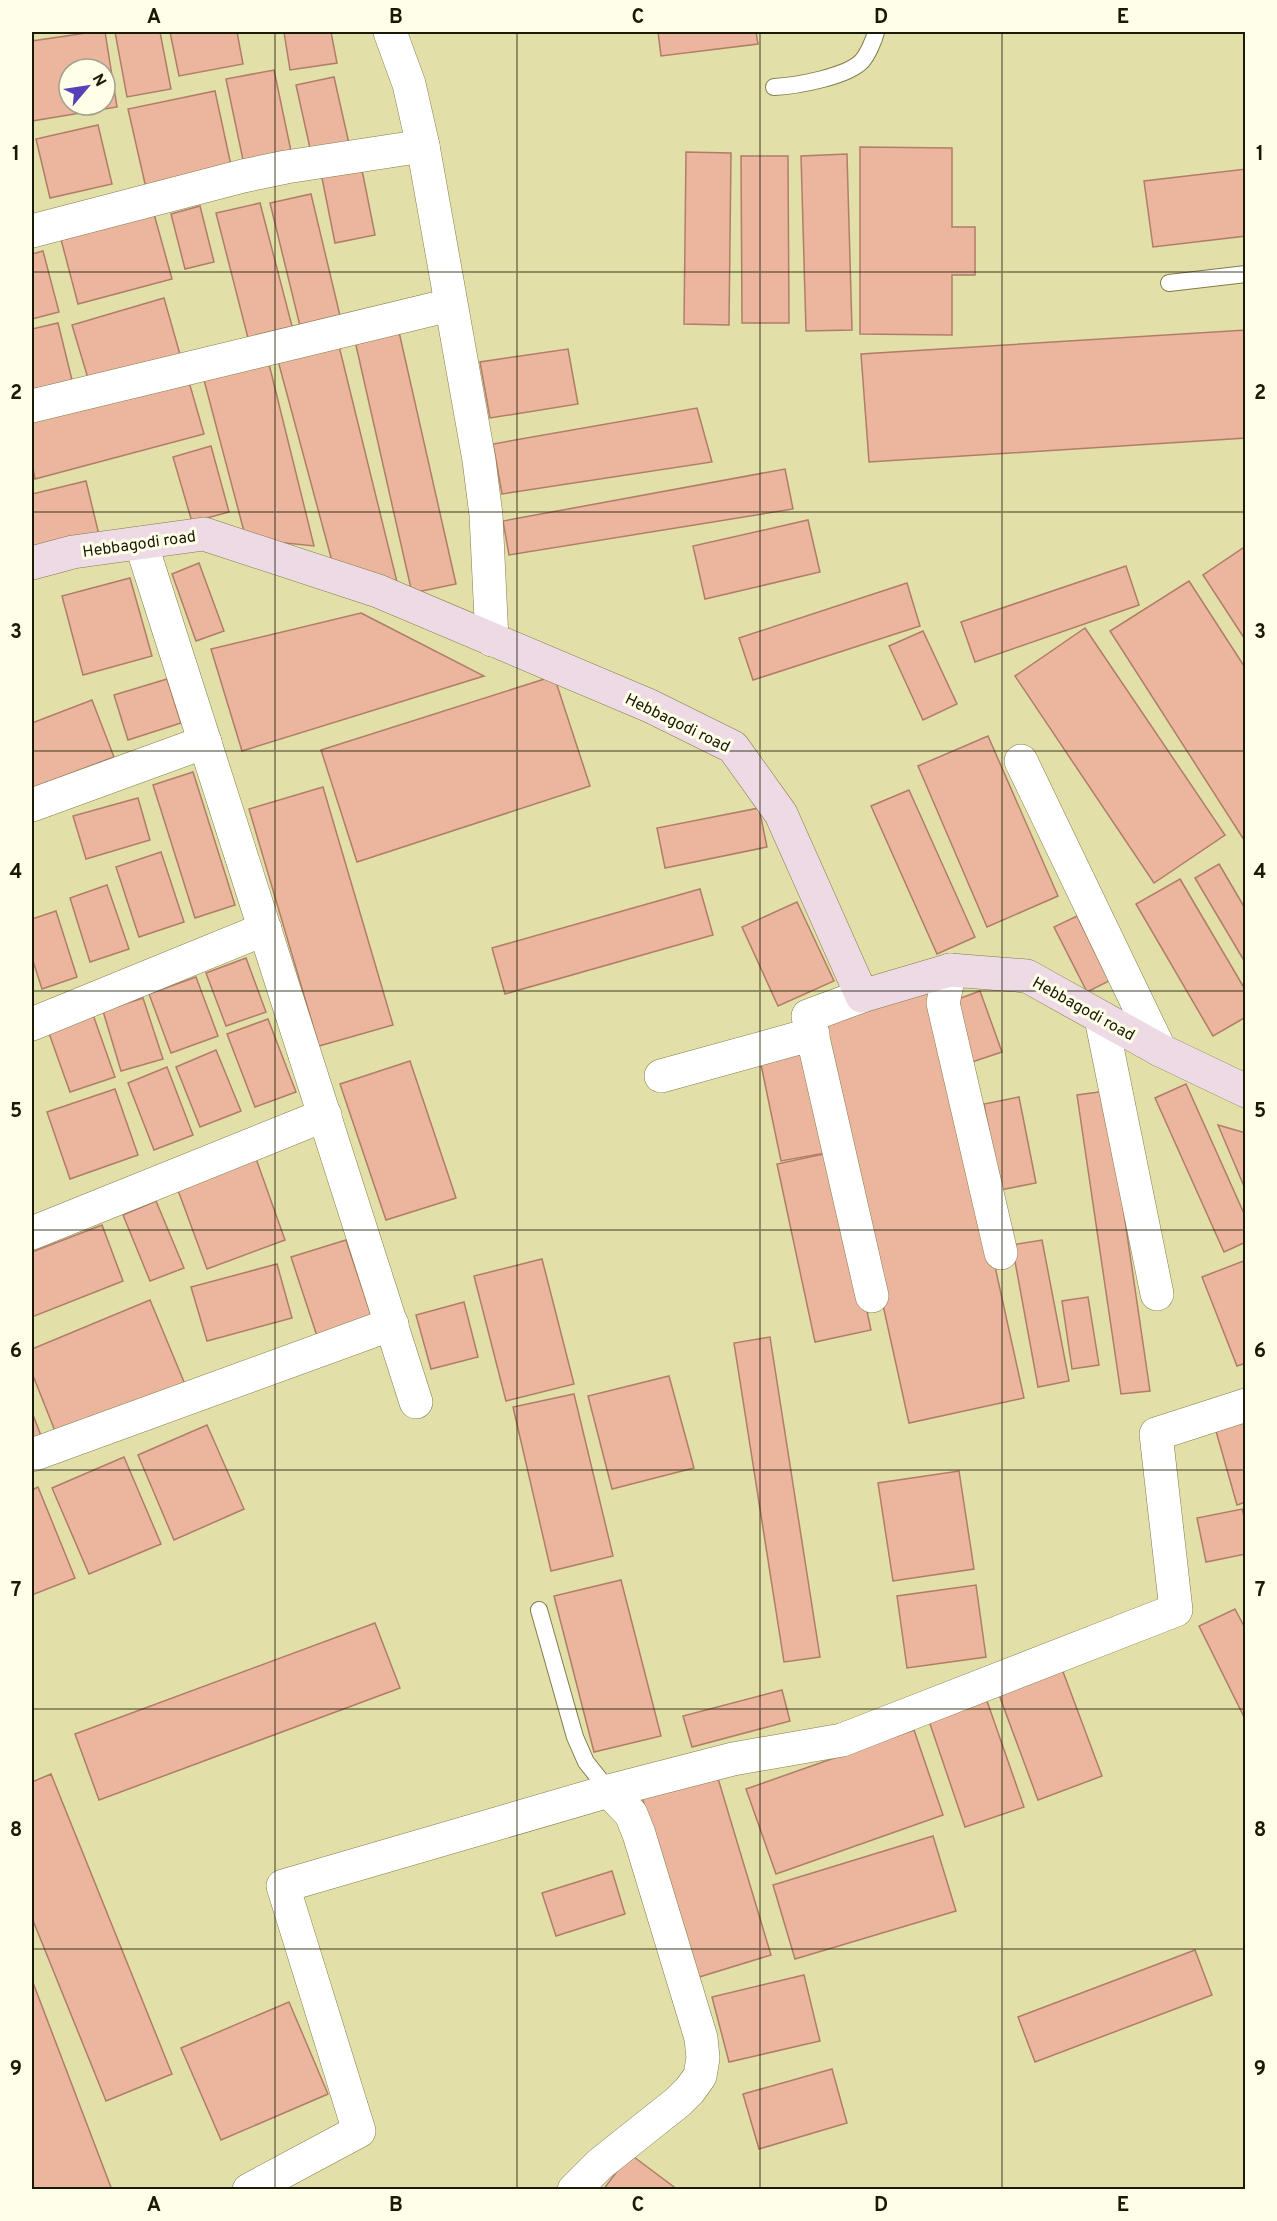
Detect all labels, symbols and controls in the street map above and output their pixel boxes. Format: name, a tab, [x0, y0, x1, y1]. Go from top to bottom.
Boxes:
text: A	[147, 5, 161, 31]
text: B	[389, 5, 403, 31]
text: C	[632, 5, 644, 31]
text: D	[874, 5, 888, 31]
text: E	[1117, 5, 1129, 31]
north arrow	[57, 57, 117, 117]
text: N	[87, 71, 110, 91]
text: 1	[12, 142, 20, 168]
text: 1	[1256, 142, 1264, 168]
text: 2	[10, 381, 22, 407]
text: 2	[1254, 381, 1266, 407]
street label: Hebbagodi road	[81, 527, 197, 563]
text: 3	[10, 620, 22, 646]
text: 3	[1254, 620, 1266, 646]
street label: Hebbagodi road	[621, 690, 733, 758]
text: 4	[10, 860, 22, 886]
text: 4	[1254, 860, 1266, 886]
street label: Hebbagodi road	[1028, 973, 1138, 1046]
text: 5	[10, 1099, 22, 1125]
text: 5	[1254, 1099, 1266, 1125]
text: 6	[10, 1339, 22, 1365]
text: 6	[1254, 1339, 1266, 1365]
text: 7	[11, 1578, 21, 1604]
text: 7	[1255, 1578, 1265, 1604]
text: 8	[10, 1818, 22, 1844]
text: 8	[1254, 1818, 1266, 1844]
text: 9	[10, 2057, 22, 2083]
text: 9	[1254, 2057, 1266, 2083]
text: A	[147, 2193, 161, 2219]
text: B	[389, 2193, 403, 2219]
text: C	[632, 2193, 644, 2219]
text: D	[874, 2193, 888, 2219]
text: E	[1117, 2193, 1129, 2219]

